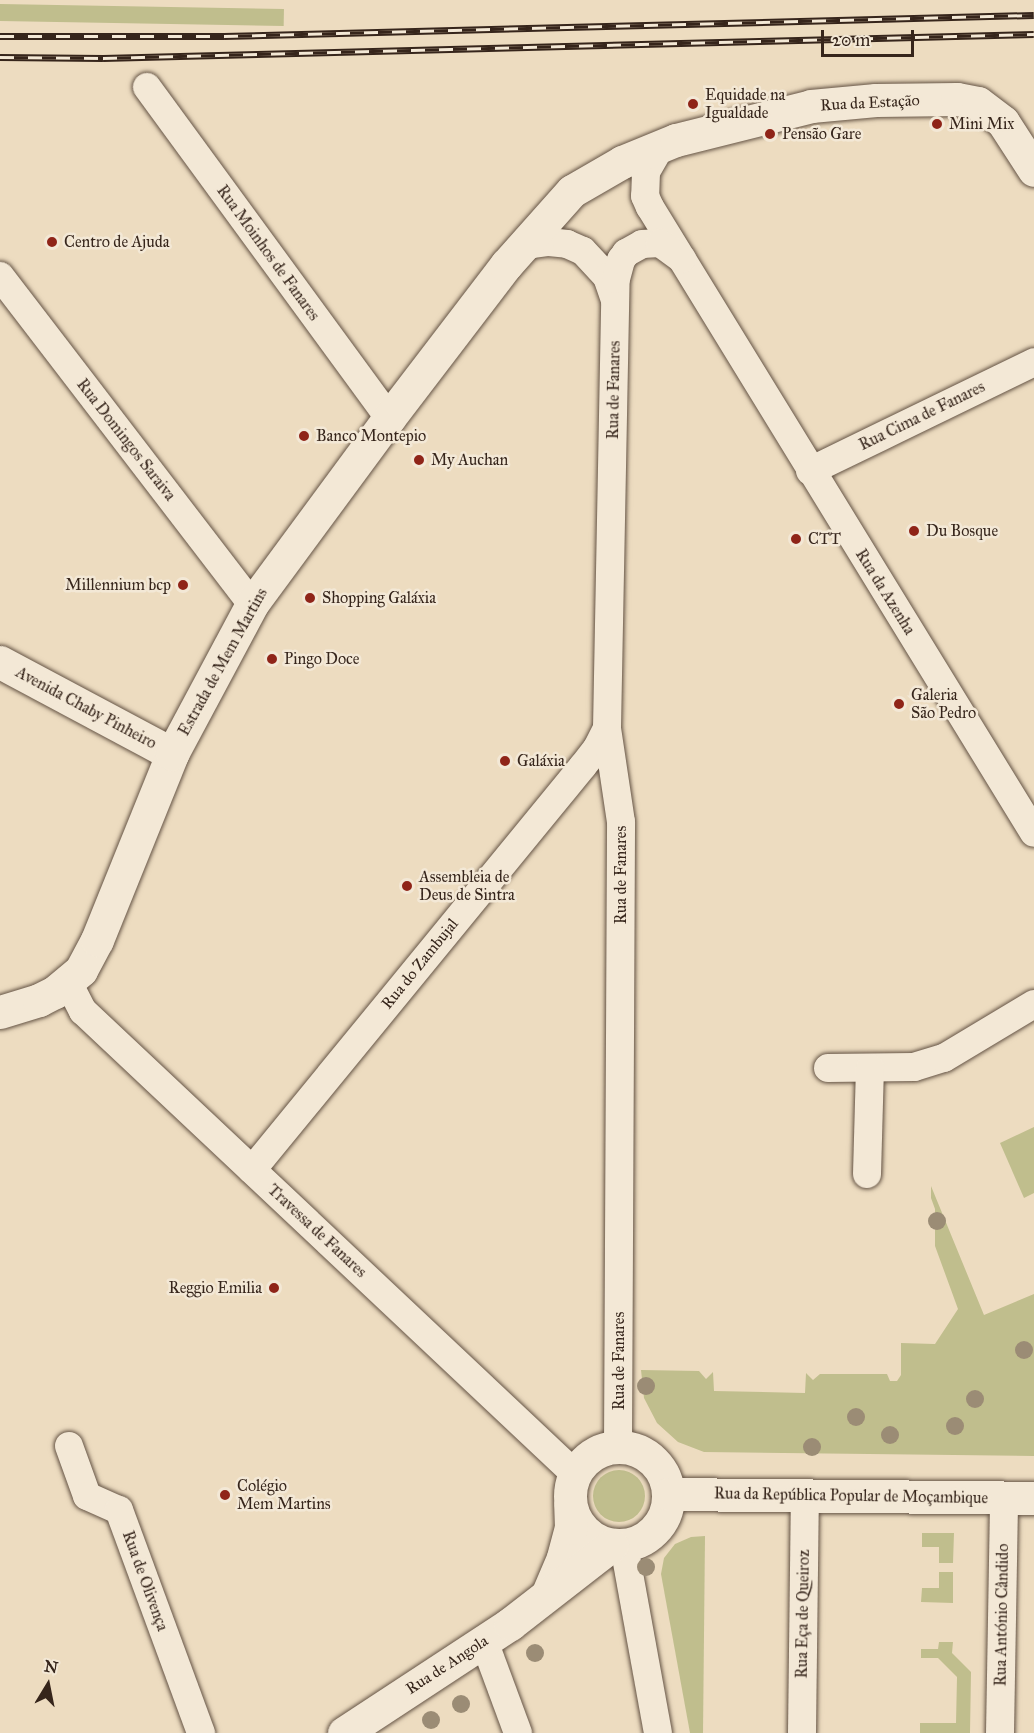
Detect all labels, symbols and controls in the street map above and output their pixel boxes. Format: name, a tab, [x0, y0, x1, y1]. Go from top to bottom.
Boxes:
scale bar	[824, 18, 917, 56]
text: 20 m	[832, 29, 870, 51]
place label: Equidade na Igualdade	[705, 85, 785, 123]
street label: Rua da Estação	[820, 91, 920, 115]
marker: Equidade na Igualdade	[686, 97, 700, 111]
place label: Mini Mix	[949, 114, 1014, 134]
marker: Mini Mix	[930, 117, 944, 131]
place label: Pensão Gare	[782, 124, 861, 144]
marker: Pensão Gare	[763, 127, 777, 141]
street label: Rua Moinhos de Fanares	[212, 182, 324, 324]
place label: Centro de Ajuda	[64, 232, 169, 252]
marker: Centro de Ajuda	[45, 235, 59, 249]
street label: Rua de Fanares	[604, 341, 624, 439]
street label: Rua Domingos Saraiva	[72, 375, 180, 505]
street label: Rua Cima de Fanares	[856, 377, 988, 455]
place label: Banco Montepio	[316, 426, 426, 446]
marker: Banco Montepio	[297, 429, 311, 443]
place label: My Auchan	[431, 450, 508, 470]
marker: My Auchan	[412, 453, 426, 467]
place label: Du Bosque	[926, 521, 998, 541]
marker: Du Bosque	[907, 524, 921, 538]
place label: CTT	[808, 529, 841, 549]
marker: CTT	[789, 532, 803, 546]
street label: Rua da Azenha	[851, 546, 919, 638]
place label: Millennium bcp	[65, 575, 171, 595]
marker: Millennium bcp	[176, 578, 190, 592]
street label: Estrada de Mem Martins	[174, 585, 272, 739]
place label: Shopping Galáxia	[322, 588, 436, 608]
marker: Shopping Galáxia	[303, 591, 317, 605]
place label: Pingo Doce	[284, 649, 360, 669]
marker: Pingo Doce	[265, 652, 279, 666]
street label: Avenida Chaby Pinheiro	[12, 663, 160, 753]
place label: Galeria São Pedro	[911, 685, 976, 723]
marker: Galeria São Pedro	[892, 697, 906, 711]
place label: Galáxia	[517, 751, 565, 771]
marker: Galáxia	[498, 754, 512, 768]
street label: Rua de Fanares	[611, 826, 631, 924]
place label: Assembleia de Deus de Sintra	[419, 867, 515, 905]
marker: Assembleia de Deus de Sintra	[400, 879, 414, 893]
street label: Rua do Zambujal	[378, 915, 462, 1013]
street label: Travessa de Fanares	[264, 1180, 370, 1282]
place label: Reggio Emilia	[169, 1278, 262, 1298]
marker: Reggio Emilia	[267, 1281, 281, 1295]
street label: Rua de Fanares	[609, 1312, 629, 1410]
place label: Colégio Mem Martins	[237, 1476, 331, 1514]
street label: Rua da República Popular de Moçambique	[714, 1484, 988, 1508]
marker: Colégio Mem Martins	[218, 1488, 232, 1502]
street label: Rua de Olivença	[118, 1528, 172, 1634]
street label: Rua António Cândido	[991, 1544, 1013, 1686]
street label: Rua Eça de Queiroz	[792, 1549, 814, 1679]
street label: Rua de Angola	[402, 1631, 492, 1699]
north arrow	[18, 1655, 78, 1715]
text: N	[43, 1656, 60, 1677]

